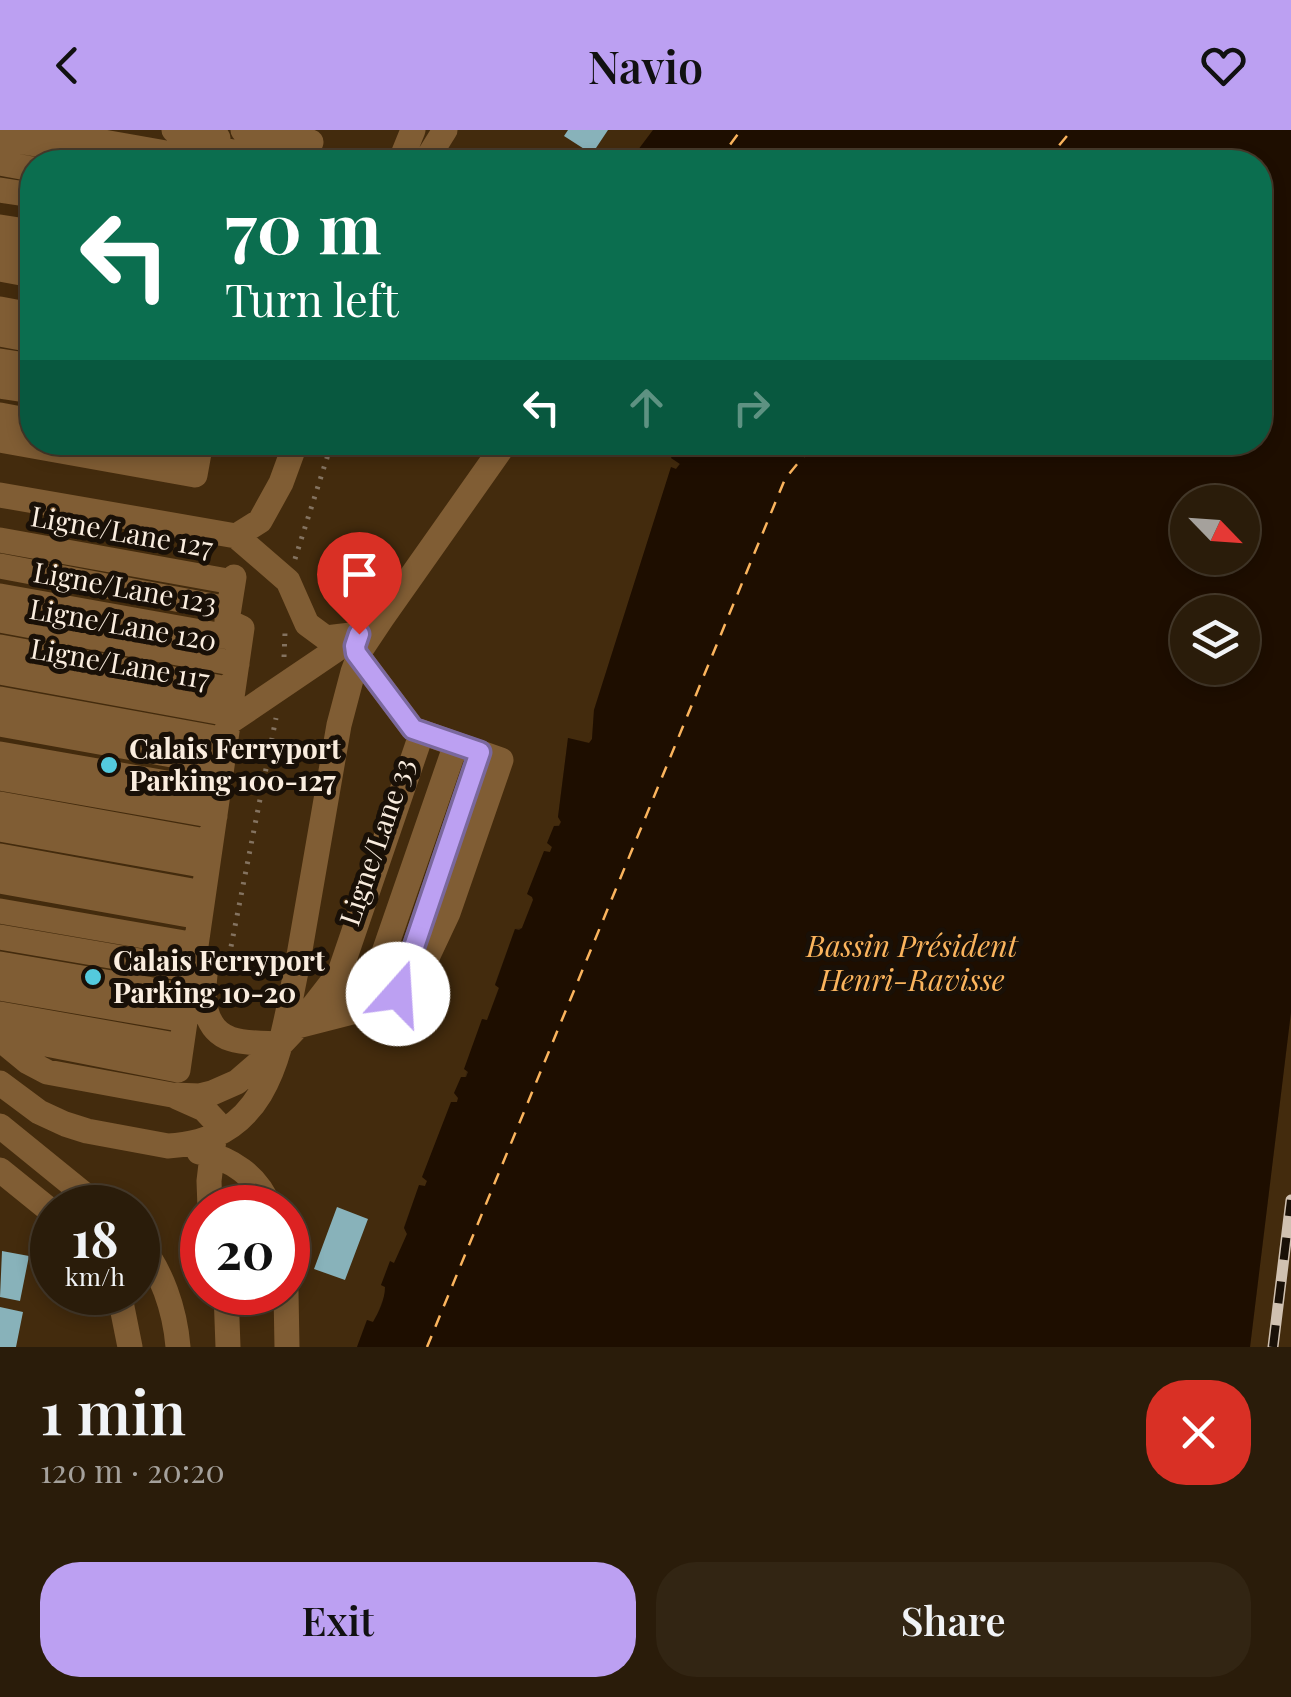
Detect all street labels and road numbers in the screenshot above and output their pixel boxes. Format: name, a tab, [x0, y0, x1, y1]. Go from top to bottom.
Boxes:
street label: Ligne/Lane 127	[28, 496, 217, 565]
street label: Ligne/Lane 123	[31, 552, 220, 621]
street label: Ligne/Lane 120	[27, 589, 220, 658]
street label: Ligne/Lane 117	[28, 629, 213, 697]
street label: Ligne/Lane 33	[330, 753, 421, 930]

